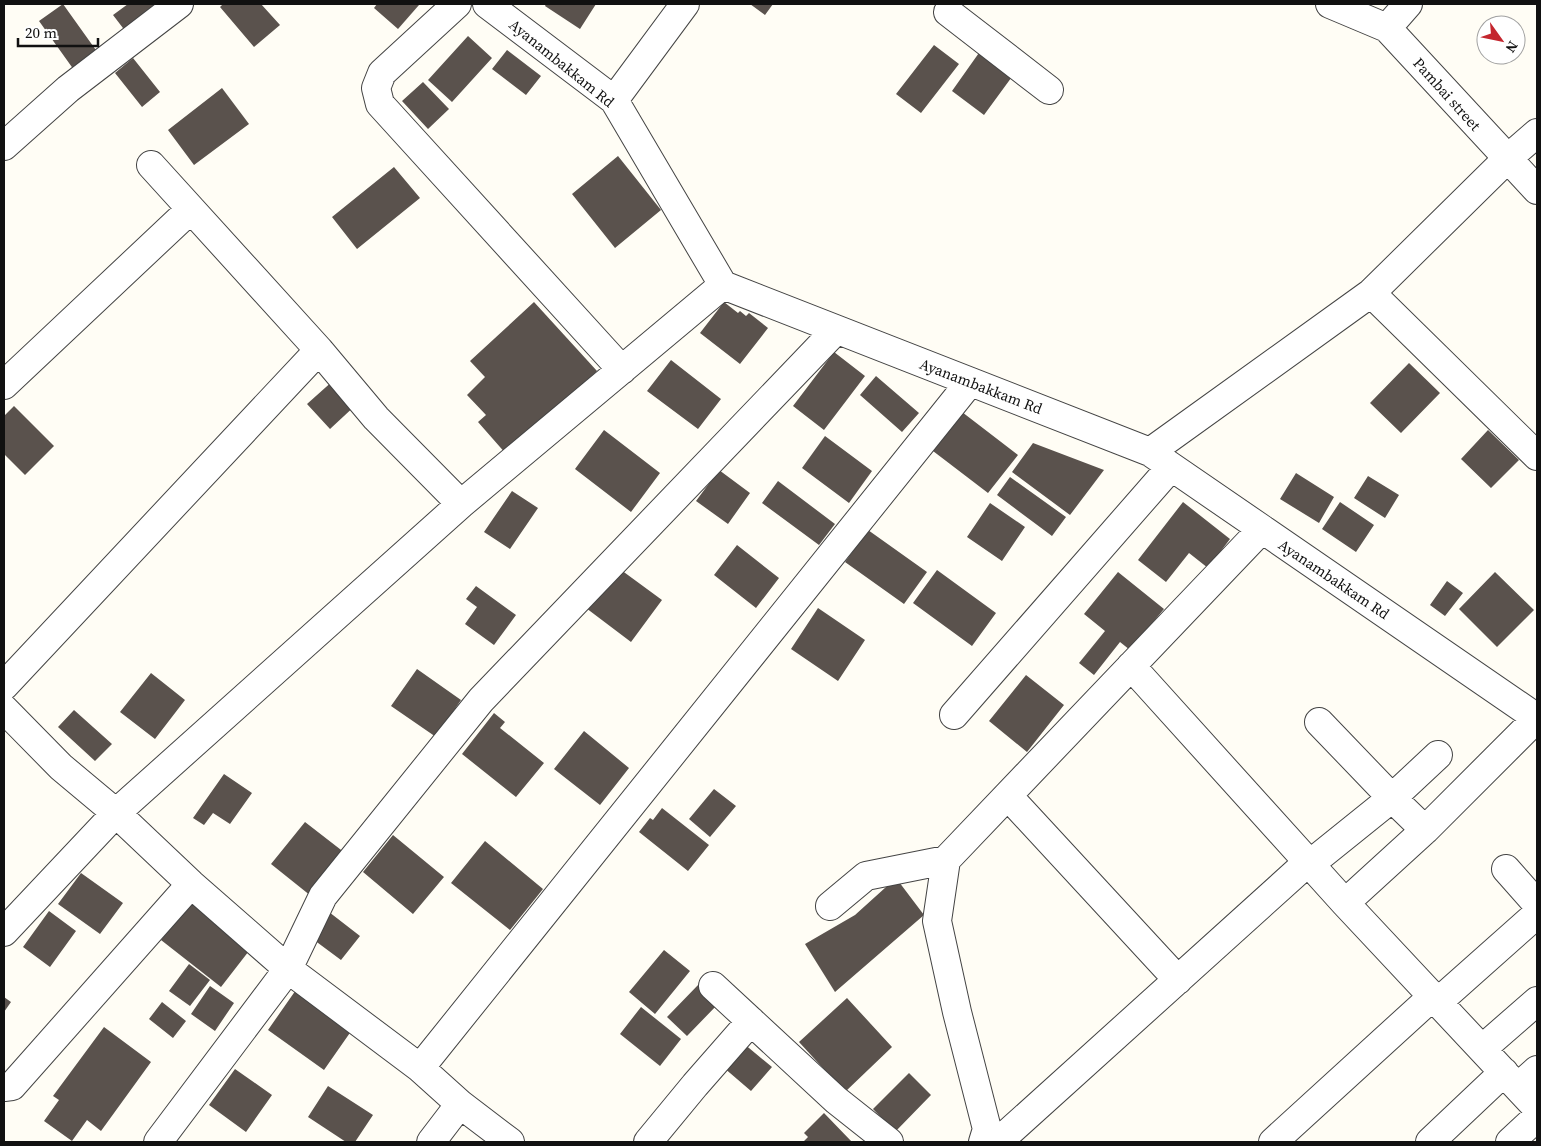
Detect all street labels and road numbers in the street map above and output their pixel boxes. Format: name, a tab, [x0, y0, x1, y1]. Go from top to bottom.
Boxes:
street label: Ayanambakkam Rd	[505, 14, 619, 112]
street label: Pambai street	[1408, 53, 1486, 135]
street label: Ayanambakkam Rd	[917, 353, 1046, 419]
street label: Ayanambakkam Rd	[1274, 534, 1394, 624]

